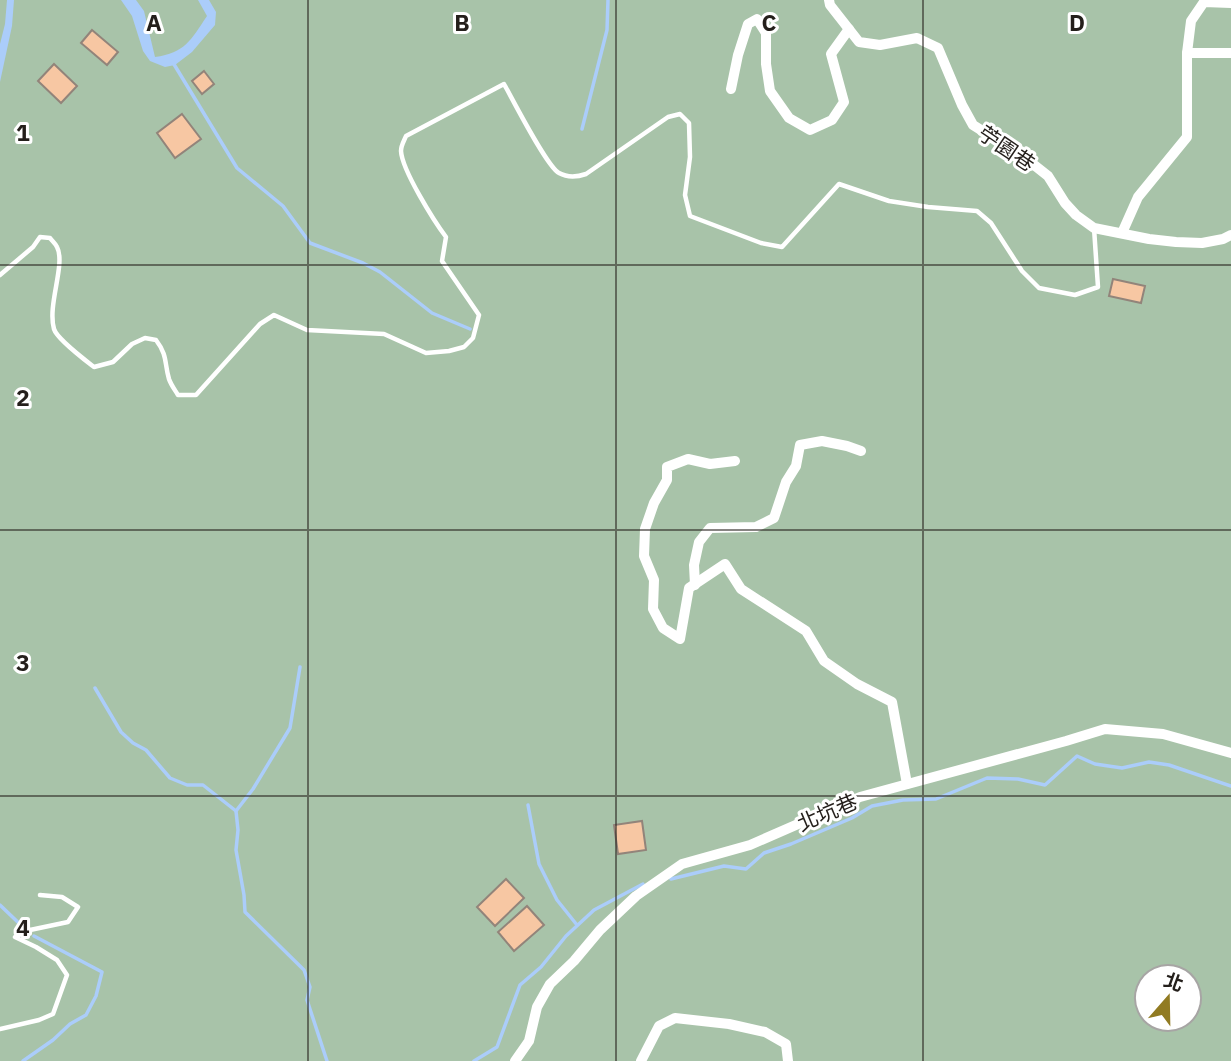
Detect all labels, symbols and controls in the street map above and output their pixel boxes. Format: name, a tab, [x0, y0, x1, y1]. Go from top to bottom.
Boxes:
text: A	[146, 7, 162, 37]
text: B	[454, 7, 470, 37]
text: C	[762, 7, 777, 37]
text: D	[1069, 7, 1085, 37]
text: 1	[16, 117, 30, 147]
street label: 苧園巷	[973, 119, 1041, 177]
text: 2	[16, 382, 30, 412]
text: 3	[16, 647, 30, 677]
street label: 北坑巷	[793, 787, 861, 837]
text: 4	[16, 912, 30, 942]
north arrow	[1133, 963, 1203, 1033]
text: 北	[1161, 967, 1187, 997]

